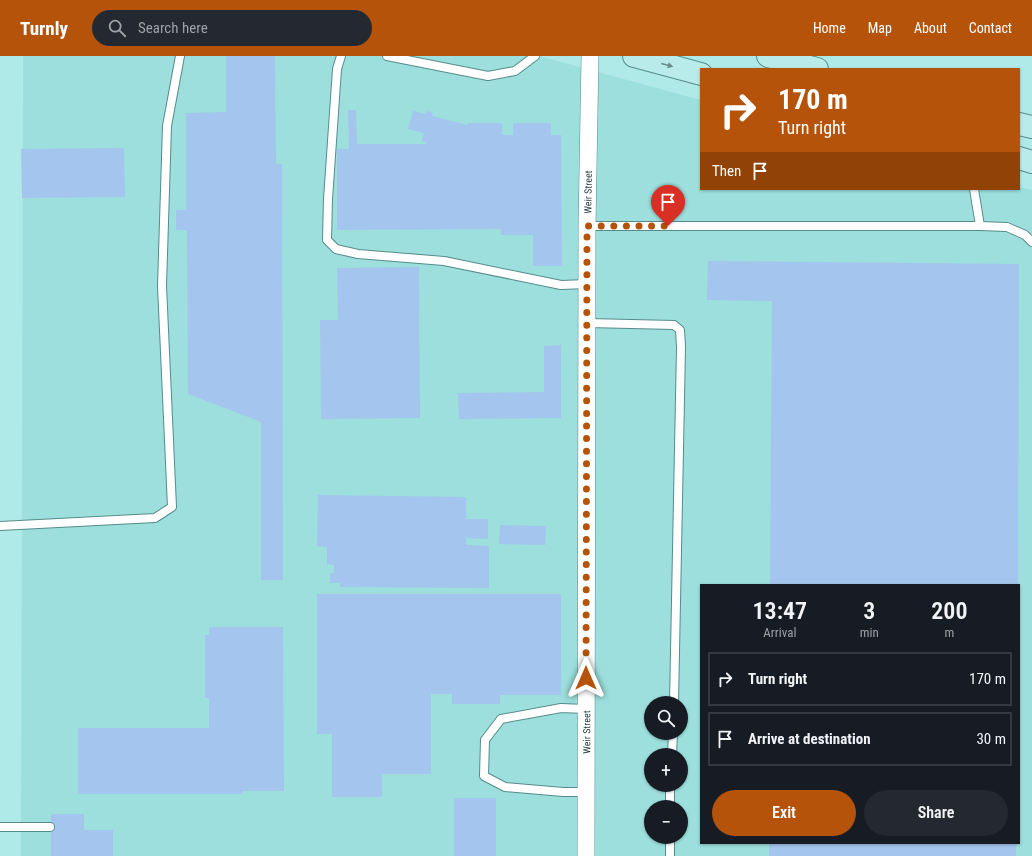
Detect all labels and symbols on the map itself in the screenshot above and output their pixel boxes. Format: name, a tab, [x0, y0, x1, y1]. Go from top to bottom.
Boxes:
one-way arrow	[662, 62, 674, 68]
street label: Weir Street	[582, 170, 594, 214]
pin	[651, 185, 685, 226]
position arrow	[565, 657, 607, 699]
street label: Weir Street	[581, 710, 592, 754]

